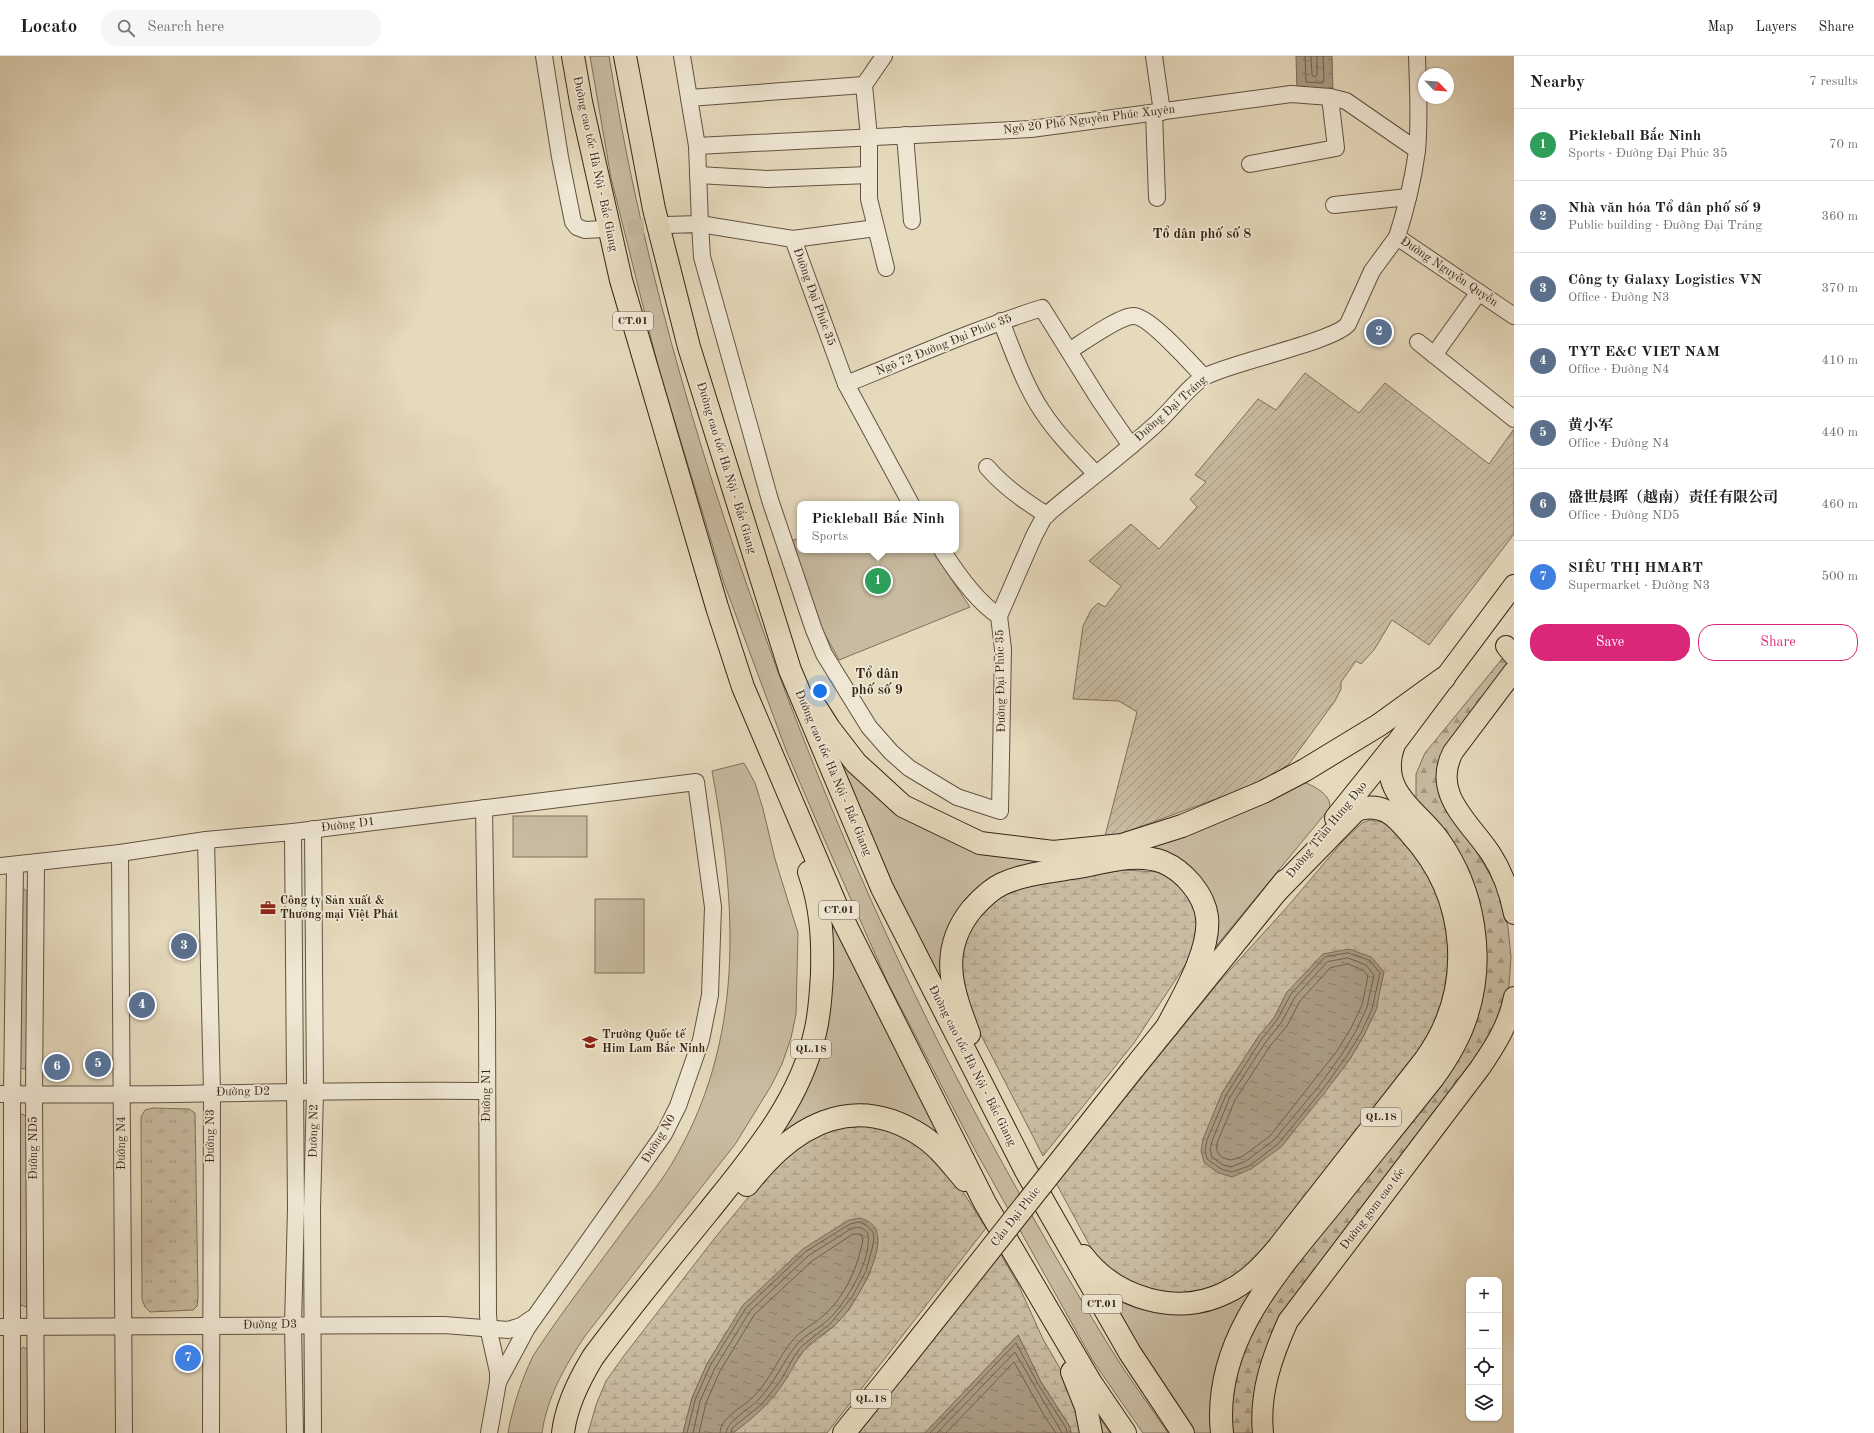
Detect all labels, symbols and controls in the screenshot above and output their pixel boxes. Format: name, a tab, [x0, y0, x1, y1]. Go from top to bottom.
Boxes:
search box	[101, 10, 381, 46]
icon: search	[115, 17, 137, 39]
text: Locato	[20, 18, 77, 37]
text: Search here	[147, 20, 224, 35]
text: Map	[1708, 20, 1734, 34]
text: Layers	[1756, 20, 1797, 34]
text: Share	[1819, 20, 1854, 34]
north arrow	[1418, 68, 1454, 104]
text: Nearby	[1530, 74, 1585, 91]
street label: Đường cao tốc Hà Nội - Bắc Giang	[571, 75, 622, 253]
text: 7 results	[1809, 75, 1858, 88]
street label: Ngõ 20 Phố Nguyễn Phúc Xuyên	[1002, 102, 1176, 137]
text: Pickleball Bắc Ninh	[1568, 129, 1701, 144]
text: 1	[1539, 138, 1547, 151]
text: 70 m	[1829, 138, 1858, 151]
text: Sports · Đường Đại Phúc 35	[1568, 147, 1728, 160]
text: Nhà văn hóa Tổ dân phố số 9	[1568, 201, 1761, 216]
text: 2	[1539, 210, 1547, 223]
text: 360 m	[1821, 210, 1858, 223]
text: Public building · Đường Đại Tráng	[1568, 219, 1762, 232]
district label: Tổ dân phố số 8	[1153, 225, 1251, 241]
street label: Đường Nguyễn Quyền	[1398, 233, 1501, 309]
street label: Đường Đại Phúc 35	[791, 246, 838, 348]
text: Công ty Galaxy Logistics VN	[1568, 273, 1762, 288]
text: 3	[1539, 282, 1547, 295]
text: 370 m	[1821, 282, 1858, 295]
text: Office · Đường N3	[1568, 291, 1669, 304]
street label: Ngõ 72 Đường Đại Phúc 35	[874, 311, 1014, 378]
road number: CT.01	[613, 312, 653, 330]
pin: 2	[1366, 317, 1392, 347]
text: TYT E&C VIET NAM	[1568, 345, 1720, 360]
text: 4	[1539, 354, 1547, 367]
text: 410 m	[1821, 354, 1858, 367]
text: Office · Đường N4	[1568, 363, 1669, 376]
street label: Đường Đại Tráng	[1133, 373, 1210, 444]
street label: Đường cao tốc Hà Nội - Bắc Giang	[694, 380, 760, 556]
text: 黄小军	[1568, 419, 1613, 434]
text: 5	[1539, 426, 1547, 439]
text: 440 m	[1821, 426, 1858, 439]
text: Office · Đường N4	[1568, 437, 1669, 450]
text: 盛世晨晖（越南）责任有限公司	[1568, 491, 1778, 506]
text: 6	[1539, 498, 1547, 511]
text: 460 m	[1821, 498, 1858, 511]
popup	[797, 501, 959, 553]
text: Office · Đường ND5	[1568, 509, 1680, 522]
text: Pickleball Bắc Ninh	[811, 512, 945, 527]
text: Sports	[811, 530, 848, 543]
text: SIÊU THỊ HMART	[1568, 561, 1703, 576]
pin: 1	[865, 566, 891, 596]
text: 7	[1539, 570, 1547, 583]
text: 500 m	[1821, 570, 1858, 583]
text: Supermarket · Đường N3	[1568, 579, 1710, 592]
button: Save	[1530, 624, 1690, 661]
button: Share	[1698, 624, 1858, 661]
street label: Đường Đại Phúc 35	[993, 629, 1008, 733]
district label: Tổ dân phố số 9	[851, 665, 903, 697]
your location	[810, 681, 830, 701]
street label: Đường cao tốc Hà Nội - Bắc Giang	[793, 687, 876, 858]
street label: Đường Trần Hưng Đạo	[1283, 778, 1370, 881]
street label: Đường D1	[320, 816, 376, 834]
place label: Công ty Sản xuất & Thương mại Việt Phát	[280, 894, 399, 921]
office icon: Công ty Sản xuất & Thương mại Việt Phát	[259, 899, 277, 917]
road number: CT.01	[819, 901, 859, 919]
pin: 3	[171, 931, 197, 961]
street label: Đường cao tốc Hà Nội - Bắc Giang	[926, 983, 1020, 1149]
pin: 4	[129, 990, 155, 1020]
place label: Trường Quốc tế Him Lam Bắc Ninh	[602, 1028, 705, 1055]
school or university icon: Trường Quốc tế Him Lam Bắc Ninh	[581, 1033, 599, 1051]
road number: QL.18	[791, 1040, 831, 1058]
pin: 5	[85, 1049, 111, 1079]
pin: 6	[44, 1052, 70, 1082]
street label: Đường N1	[481, 1068, 493, 1122]
street label: Đường D2	[216, 1086, 270, 1098]
street label: Đường N2	[308, 1104, 320, 1158]
road number: QL.18	[1361, 1108, 1401, 1126]
street label: Đường N3	[205, 1109, 217, 1163]
street label: Đường N0	[640, 1113, 678, 1165]
street label: Đường ND5	[27, 1116, 40, 1180]
street label: Đường N4	[116, 1116, 128, 1170]
street label: Đường gom cao tốc	[1338, 1165, 1408, 1252]
street label: Cầu Đại Phúc	[988, 1184, 1043, 1249]
map controls	[1466, 1277, 1502, 1421]
button: +	[1466, 1277, 1502, 1313]
road number: CT.01	[1082, 1295, 1122, 1313]
button: −	[1466, 1313, 1502, 1349]
street label: Đường D3	[243, 1319, 297, 1331]
pin: 7	[175, 1343, 201, 1373]
button: locate	[1466, 1349, 1502, 1385]
button: layers	[1466, 1385, 1502, 1421]
road number: QL.18	[851, 1390, 891, 1408]

